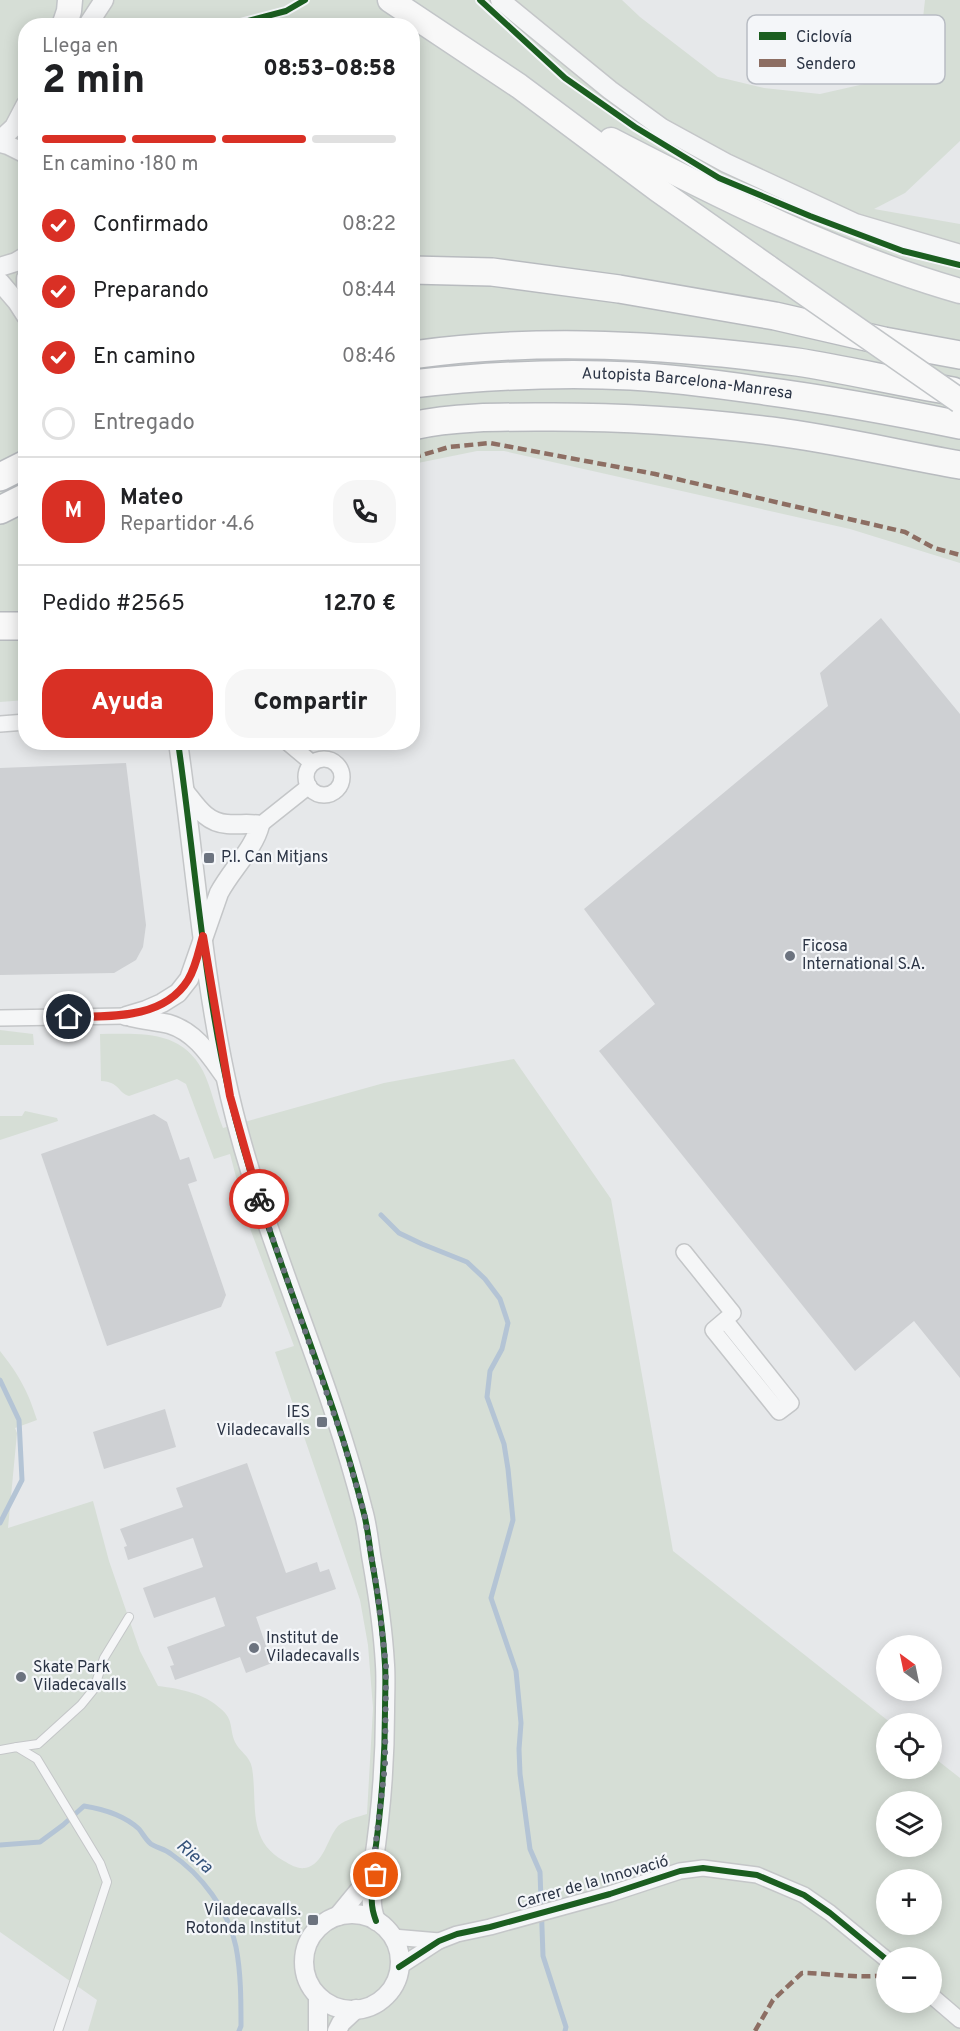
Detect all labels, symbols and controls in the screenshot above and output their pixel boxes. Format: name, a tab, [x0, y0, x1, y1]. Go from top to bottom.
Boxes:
legend	[747, 15, 945, 84]
text: Ciclovía	[796, 28, 852, 48]
text: Llega en	[42, 34, 118, 60]
text: Sendero	[796, 55, 856, 75]
text: 08:53–08:58	[263, 56, 396, 83]
text: 2 min	[42, 58, 145, 107]
text: En camino · 180 m	[42, 152, 199, 178]
icon: check	[42, 209, 75, 242]
text: Confirmado	[93, 212, 209, 239]
text: 08:22	[342, 212, 396, 238]
icon: check	[42, 275, 75, 308]
text: Preparando	[93, 278, 209, 305]
text: 08:44	[342, 278, 396, 304]
icon: check	[42, 341, 75, 374]
text: En camino	[93, 344, 195, 371]
text: 08:46	[342, 344, 396, 370]
street label: Autopista Barcelona-Manresa	[581, 364, 794, 405]
text: Entregado	[93, 410, 195, 437]
button: phone	[333, 480, 396, 543]
text: Mateo	[120, 485, 183, 512]
text: M	[65, 498, 82, 525]
text: Repartidor · 4.6	[120, 512, 255, 538]
text: Pedido #2565	[42, 591, 185, 618]
text: 12.70 €	[325, 591, 396, 618]
button: Ayuda	[42, 669, 213, 738]
button: Compartir	[225, 669, 396, 738]
place label: P.I. Can Mitjans	[221, 848, 328, 868]
marker: P.I. Can Mitjans	[202, 851, 216, 865]
place label: Ficosa International S.A.	[802, 937, 925, 975]
marker: Ficosa International S.A.	[783, 949, 797, 963]
pin	[43, 991, 94, 1042]
icon: home	[52, 1000, 85, 1033]
courier	[229, 1169, 289, 1229]
icon: bike	[243, 1183, 276, 1216]
place label: IES Viladecavalls	[216, 1403, 310, 1441]
marker: IES Viladecavalls	[315, 1415, 329, 1429]
place label: Institut de Viladecavalls	[266, 1629, 360, 1667]
north arrow	[876, 1635, 942, 1701]
map controls	[876, 1635, 942, 2013]
marker: Institut de Viladecavalls	[247, 1641, 261, 1655]
place label: Skate Park Viladecavalls	[33, 1658, 127, 1696]
marker: Skate Park Viladecavalls	[14, 1670, 28, 1684]
button: locate	[876, 1713, 942, 1779]
button: layers	[876, 1791, 942, 1857]
water label: Riera	[171, 1835, 218, 1880]
pin	[350, 1849, 401, 1900]
street label: Carrer de la Innovació	[515, 1852, 671, 1914]
icon: bag	[359, 1858, 392, 1891]
button: +	[876, 1869, 942, 1935]
place label: Viladecavalls. Rotonda Institut	[185, 1901, 301, 1939]
marker: Viladecavalls. Rotonda Institut	[306, 1913, 320, 1927]
button: −	[876, 1947, 942, 2013]

